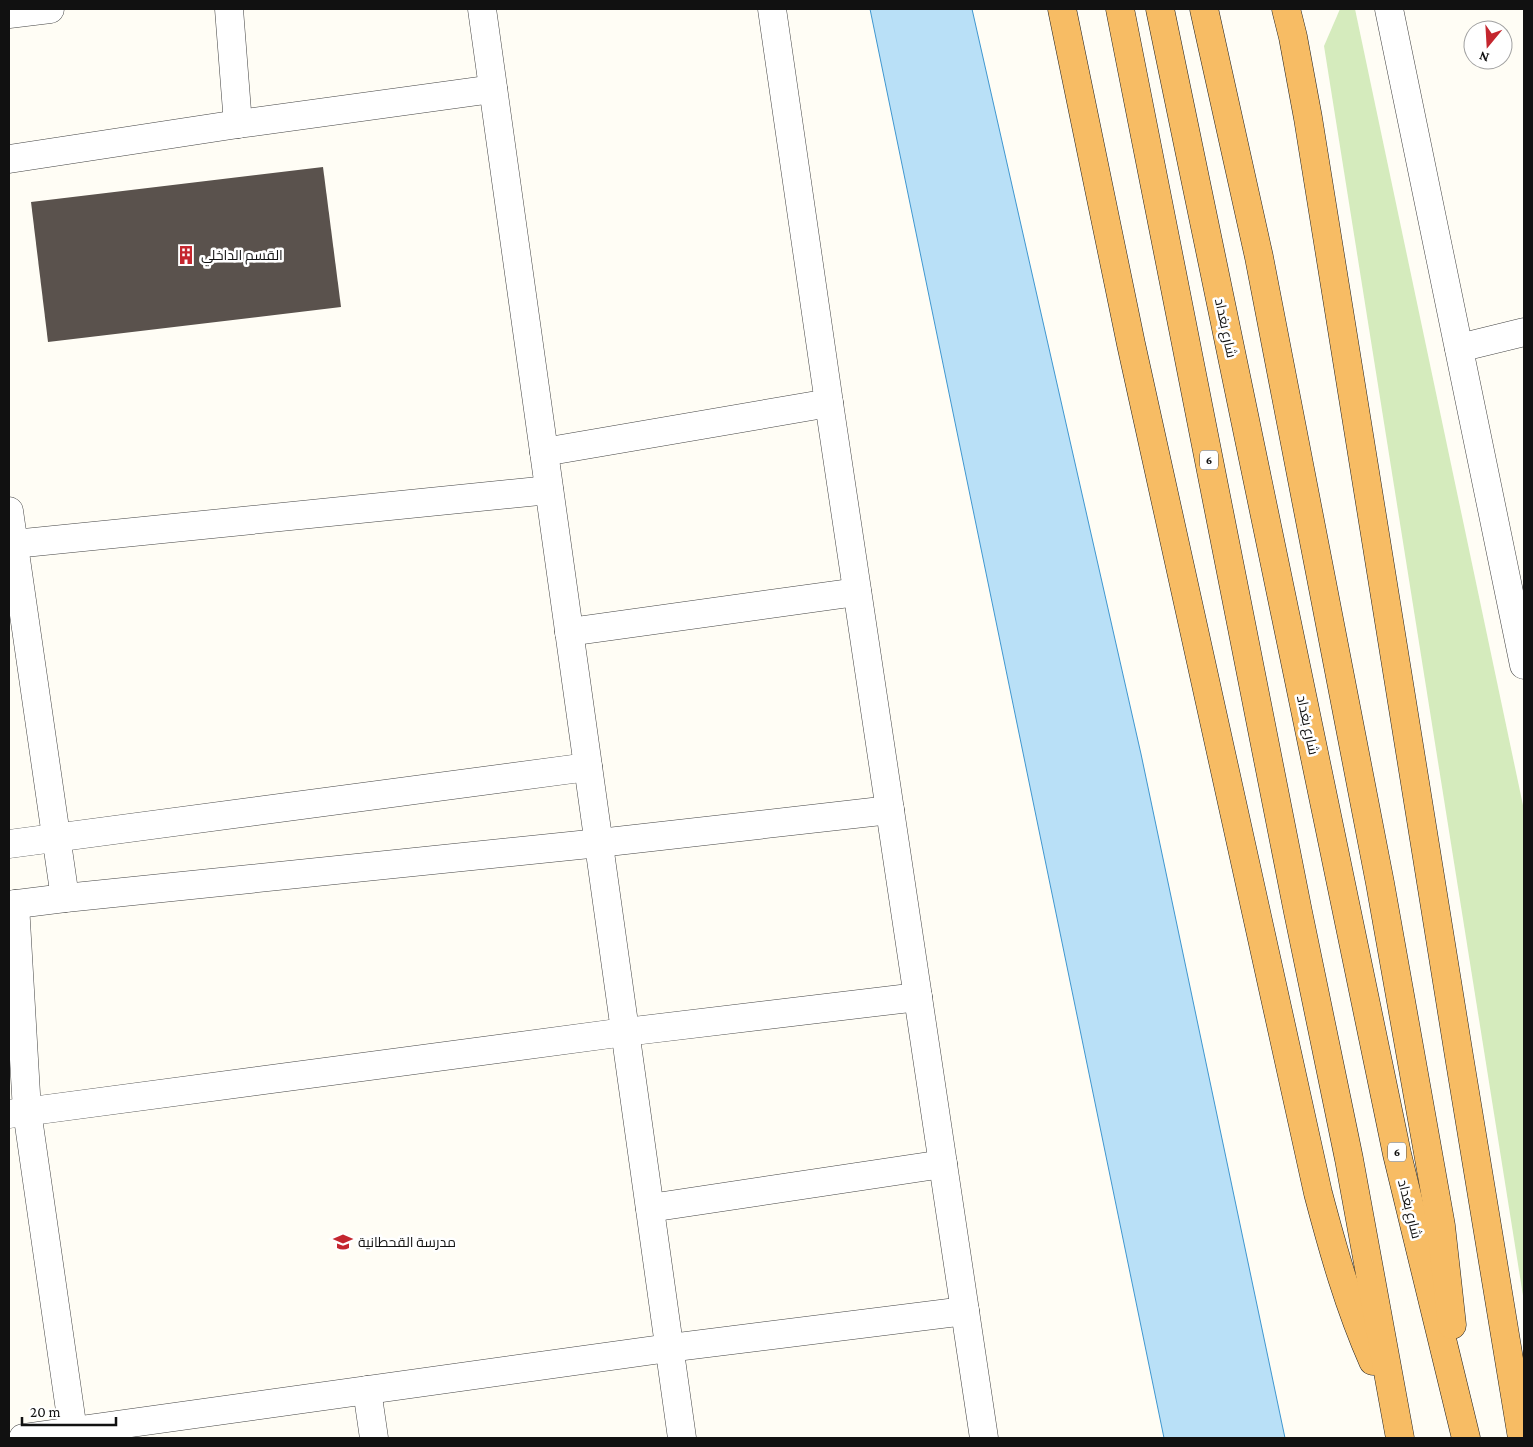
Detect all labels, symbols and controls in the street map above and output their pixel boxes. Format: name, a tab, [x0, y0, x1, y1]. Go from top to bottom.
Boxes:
north arrow	[1463, 20, 1513, 70]
text: N	[1477, 48, 1491, 66]
building icon: القسم الداخلي	[175, 244, 197, 266]
place label: القسم الداخلي	[201, 247, 283, 267]
street label: شارع بغداد	[1211, 297, 1240, 359]
road number: 6	[1200, 450, 1218, 470]
street label: شارع بغداد	[1293, 694, 1322, 756]
road number: 6	[1388, 1142, 1406, 1162]
street label: شارع بغداد	[1394, 1178, 1425, 1240]
school or university icon: مدرسة القحطانية	[332, 1231, 354, 1253]
place label: مدرسة القحطانية	[358, 1234, 456, 1250]
scale bar	[22, 1394, 116, 1426]
text: 20 m	[30, 1404, 61, 1420]

